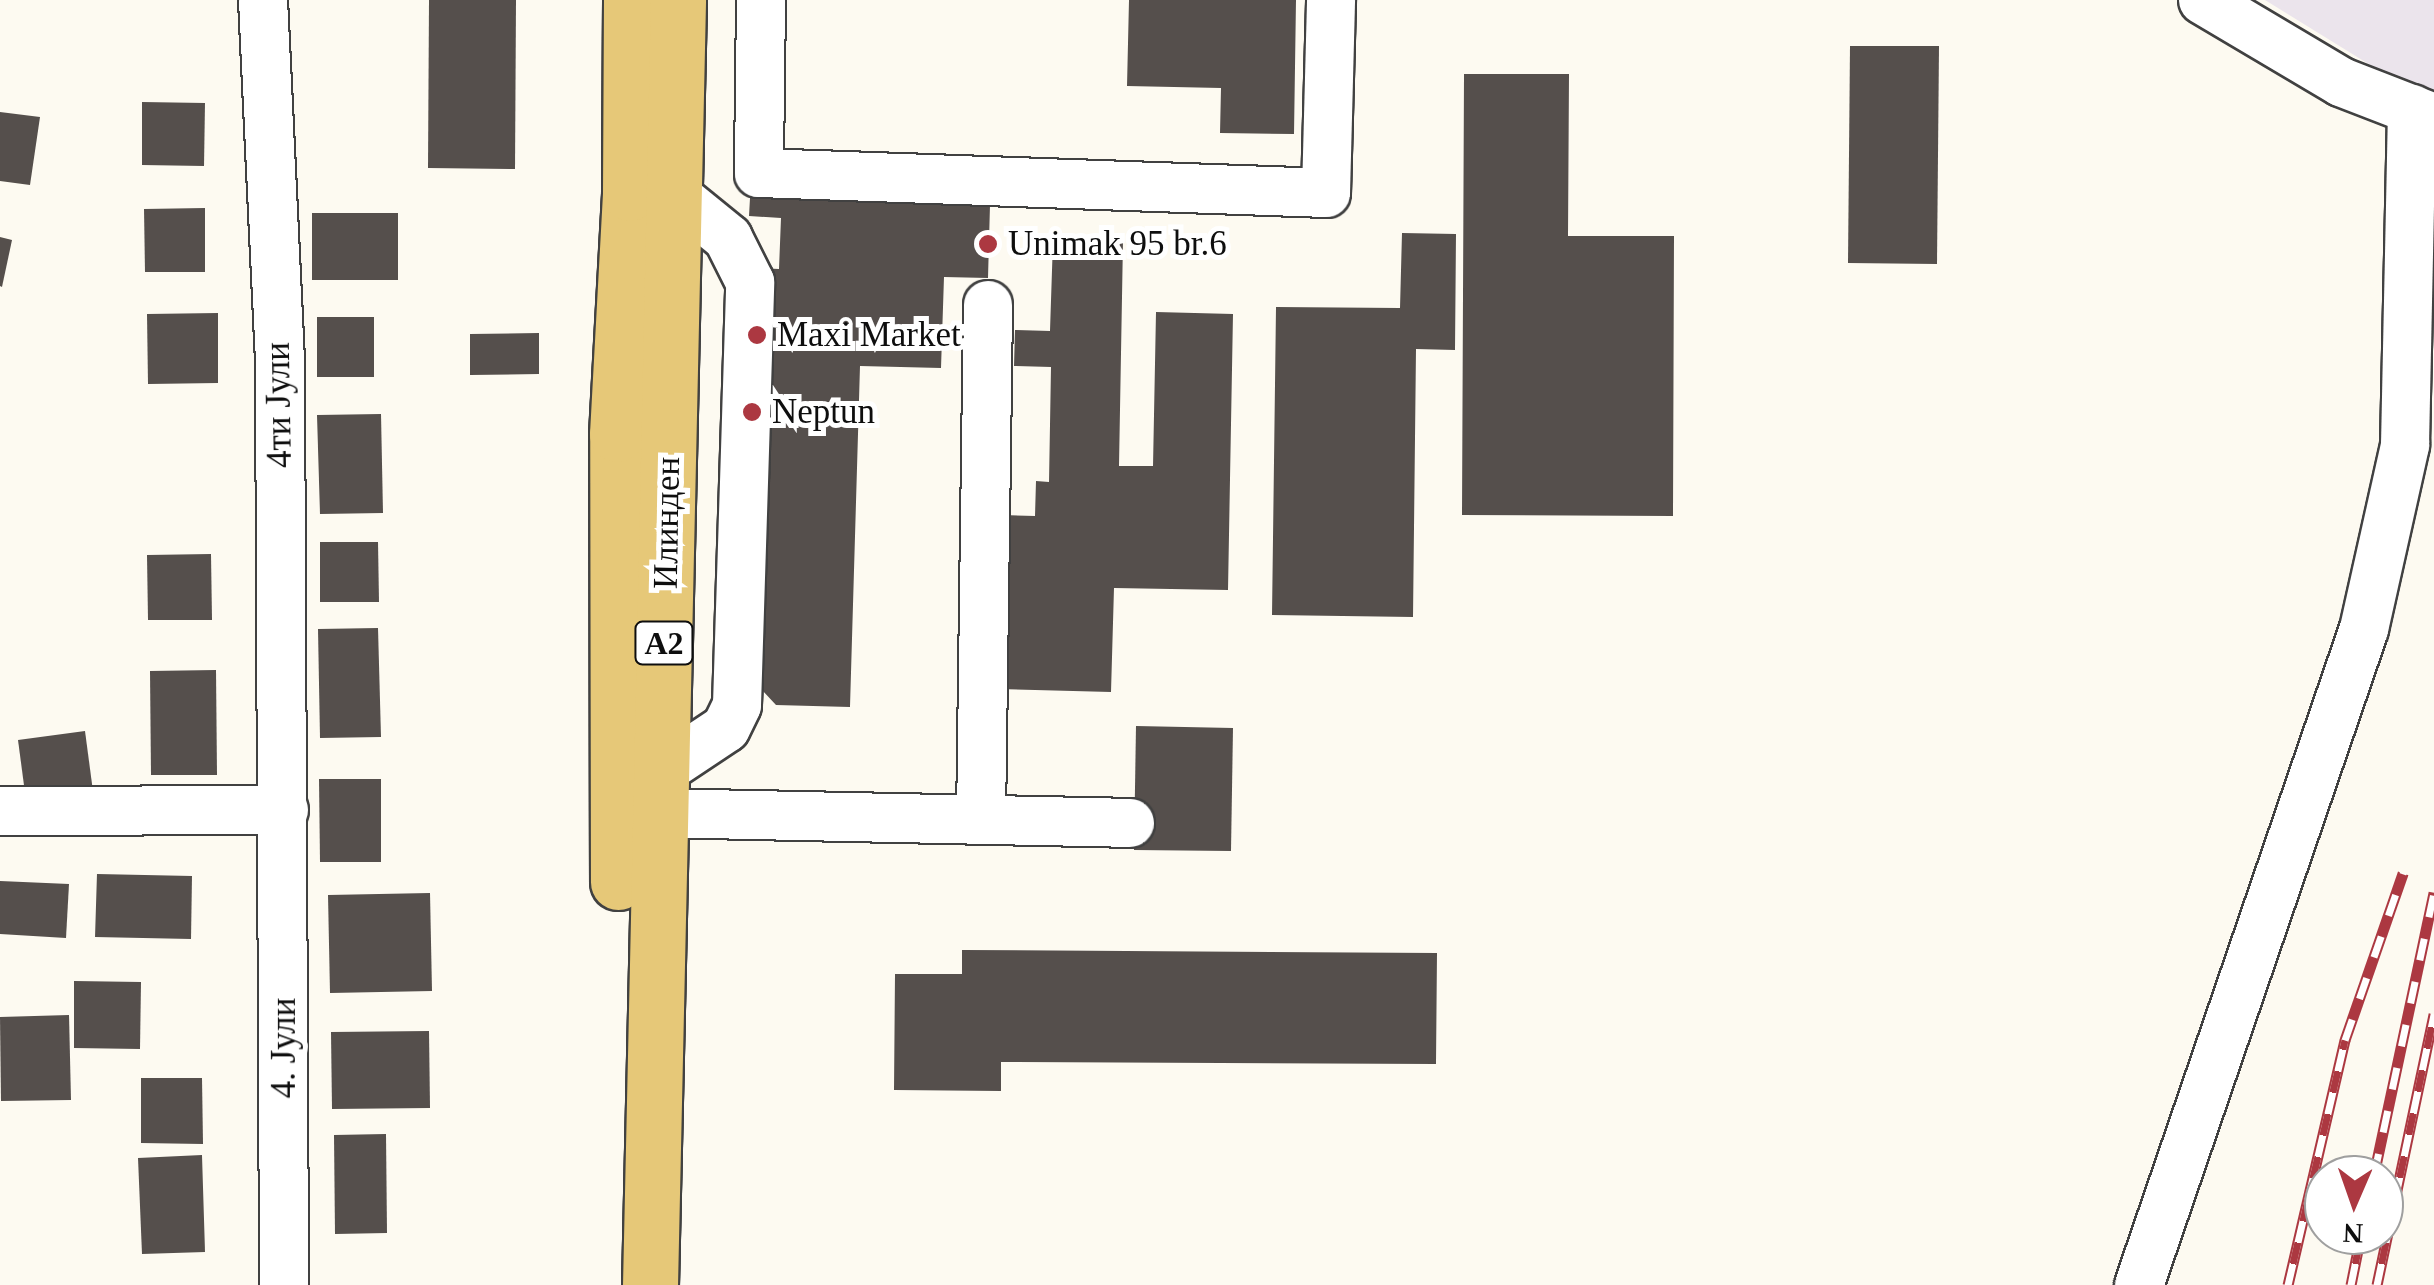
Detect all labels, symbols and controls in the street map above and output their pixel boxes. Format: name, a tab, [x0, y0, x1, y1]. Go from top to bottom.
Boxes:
place label: Unimak 95 br.6	[1008, 223, 1227, 265]
marker: Unimak 95 br.6	[977, 233, 999, 255]
place label: Maxi Market	[777, 314, 961, 356]
marker: Maxi Market	[746, 324, 768, 346]
street label: 4ти Јули	[257, 342, 301, 468]
place label: Neptun	[772, 391, 875, 433]
marker: Neptun	[741, 401, 763, 423]
street label: Илинден	[645, 457, 689, 589]
road number: A2	[634, 616, 694, 670]
street label: 4. Јули	[263, 998, 305, 1098]
north arrow	[2304, 1155, 2404, 1255]
text: N	[2342, 1218, 2364, 1249]

